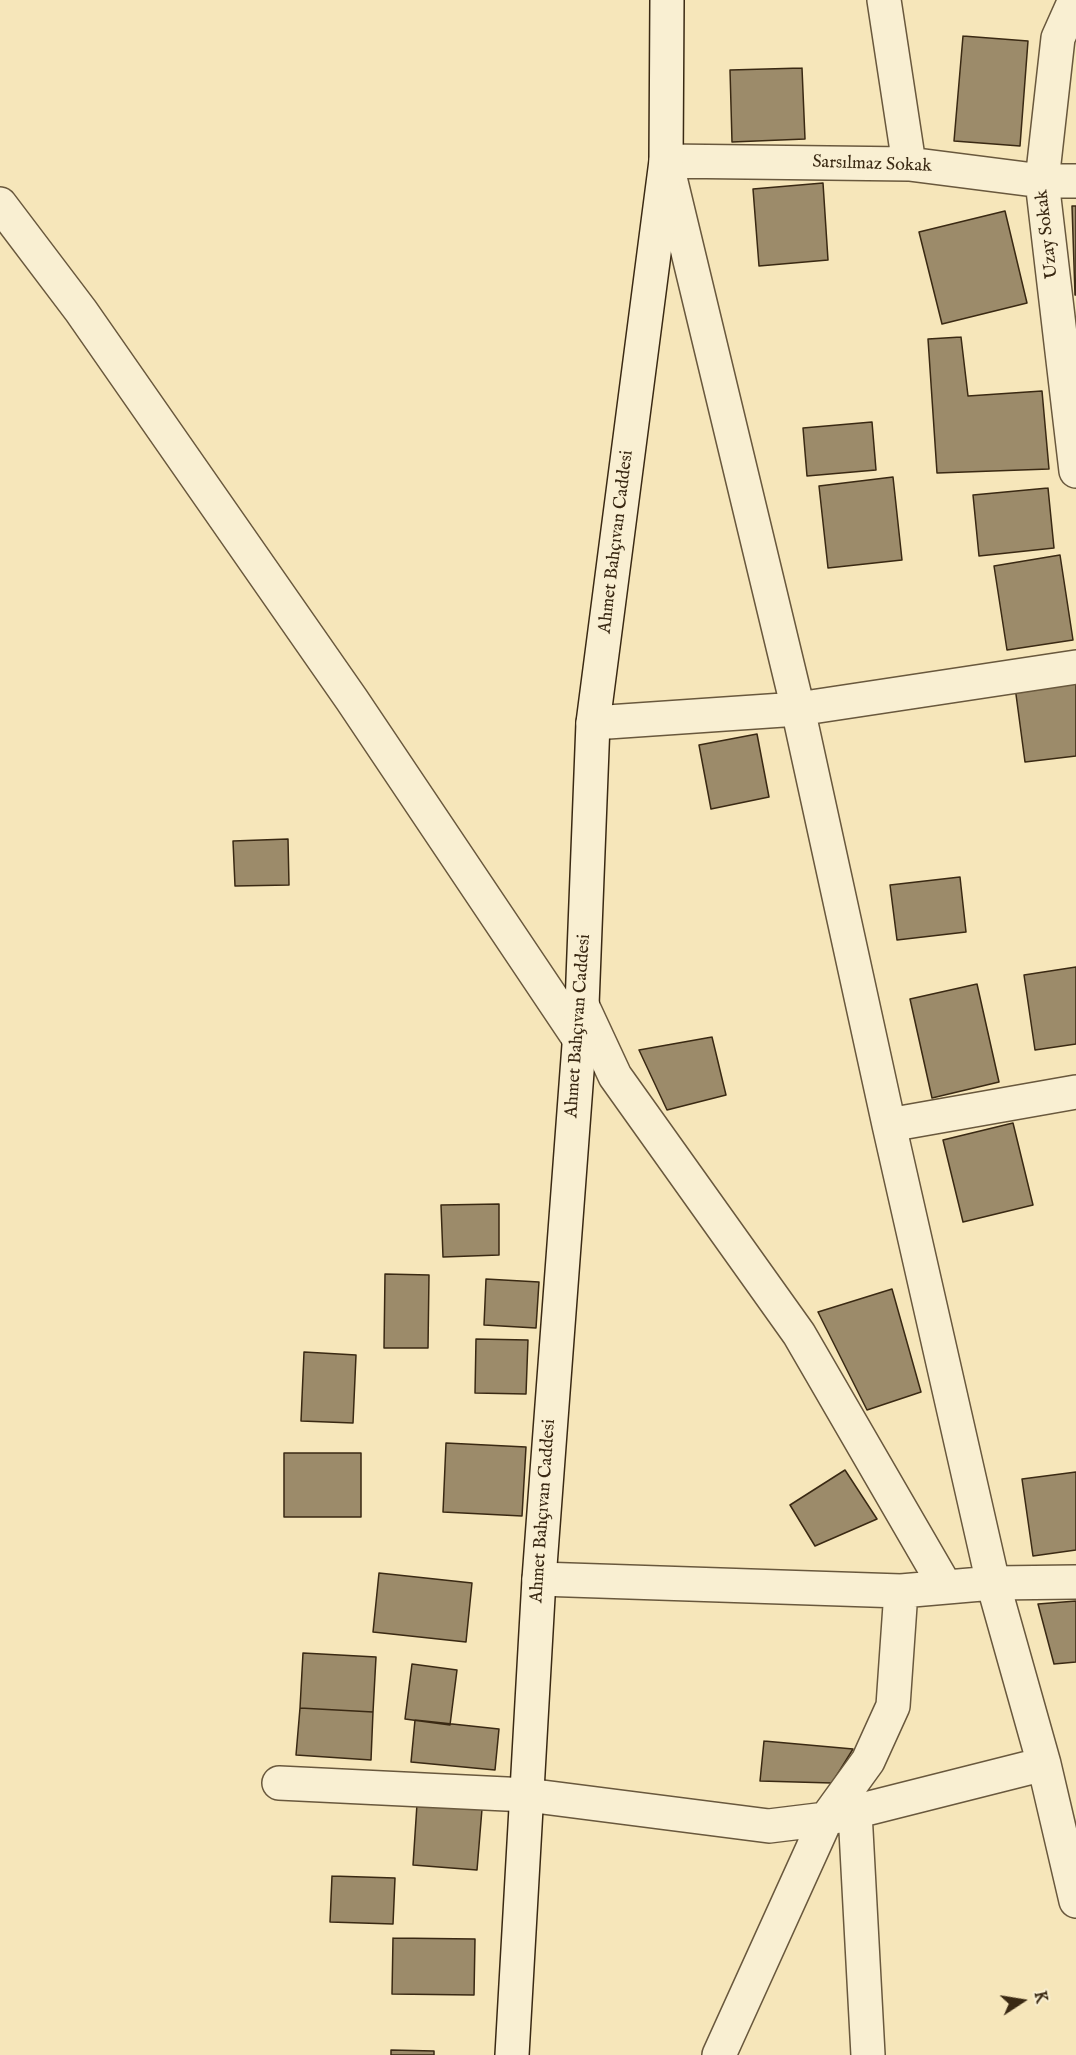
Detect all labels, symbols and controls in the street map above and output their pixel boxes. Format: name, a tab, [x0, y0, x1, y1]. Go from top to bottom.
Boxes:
street label: Sarsılmaz Sokak	[812, 152, 932, 178]
street label: Uzay Sokak	[1032, 188, 1064, 280]
street label: Ahmet Bahçıvan Caddesi	[595, 449, 639, 635]
street label: Ahmet Bahçıvan Caddesi	[562, 933, 596, 1119]
street label: Ahmet Bahçıvan Caddesi	[527, 1418, 561, 1604]
north arrow	[992, 1971, 1052, 2031]
text: K	[1029, 1990, 1051, 2005]

